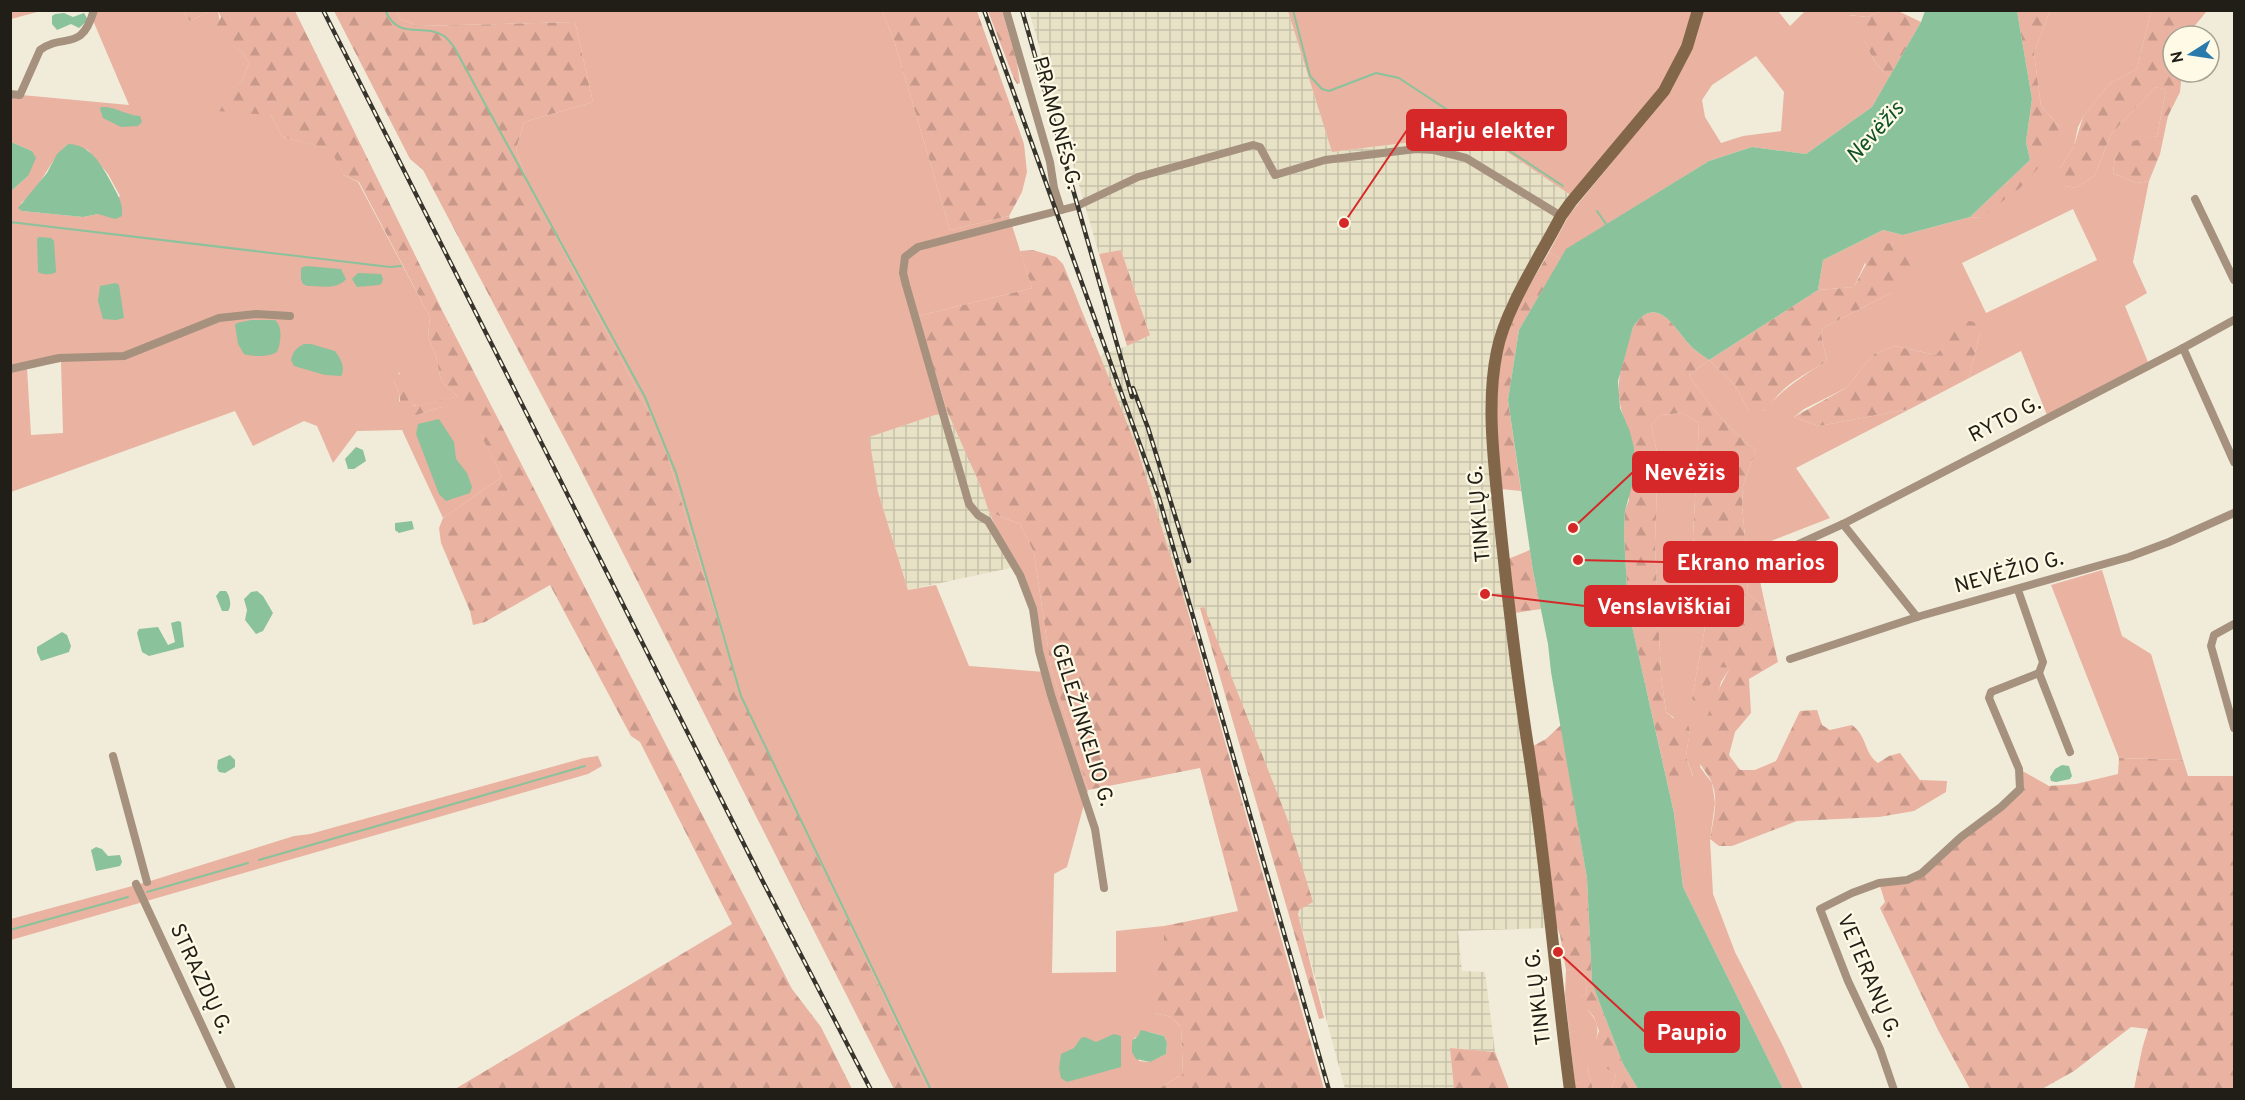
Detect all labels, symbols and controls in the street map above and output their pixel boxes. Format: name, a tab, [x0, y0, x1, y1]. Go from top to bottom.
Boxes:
north arrow	[2161, 24, 2221, 84]
text: N	[2167, 49, 2189, 64]
street label: PRAMONĖS G.	[1025, 54, 1087, 192]
water label: Nevėžis	[1841, 96, 1912, 170]
callout: Harju elekter	[1407, 110, 1566, 150]
text: Harju elekter	[1419, 119, 1555, 146]
street label: RYTO G.	[1964, 390, 2046, 450]
callout: Nevėžis	[1633, 452, 1738, 492]
text: Nevėžis	[1644, 461, 1726, 488]
street label: TINKLŲ G.	[1462, 465, 1498, 563]
callout: Ekrano marios	[1664, 542, 1837, 582]
street label: NEVĖŽIO G.	[1951, 545, 2067, 601]
text: Ekrano marios	[1677, 551, 1825, 578]
callout: Venslaviškiai	[1585, 586, 1743, 626]
text: Venslaviškiai	[1597, 595, 1731, 622]
street label: GELEŽINKELIO G.	[1044, 640, 1121, 810]
street label: VETERANŲ G.	[1830, 910, 1906, 1042]
street label: STRAZDŲ G.	[163, 920, 237, 1038]
street label: TINKLŲ G.	[1520, 947, 1558, 1047]
callout: Paupio	[1645, 1012, 1739, 1052]
text: Paupio	[1657, 1021, 1727, 1048]

